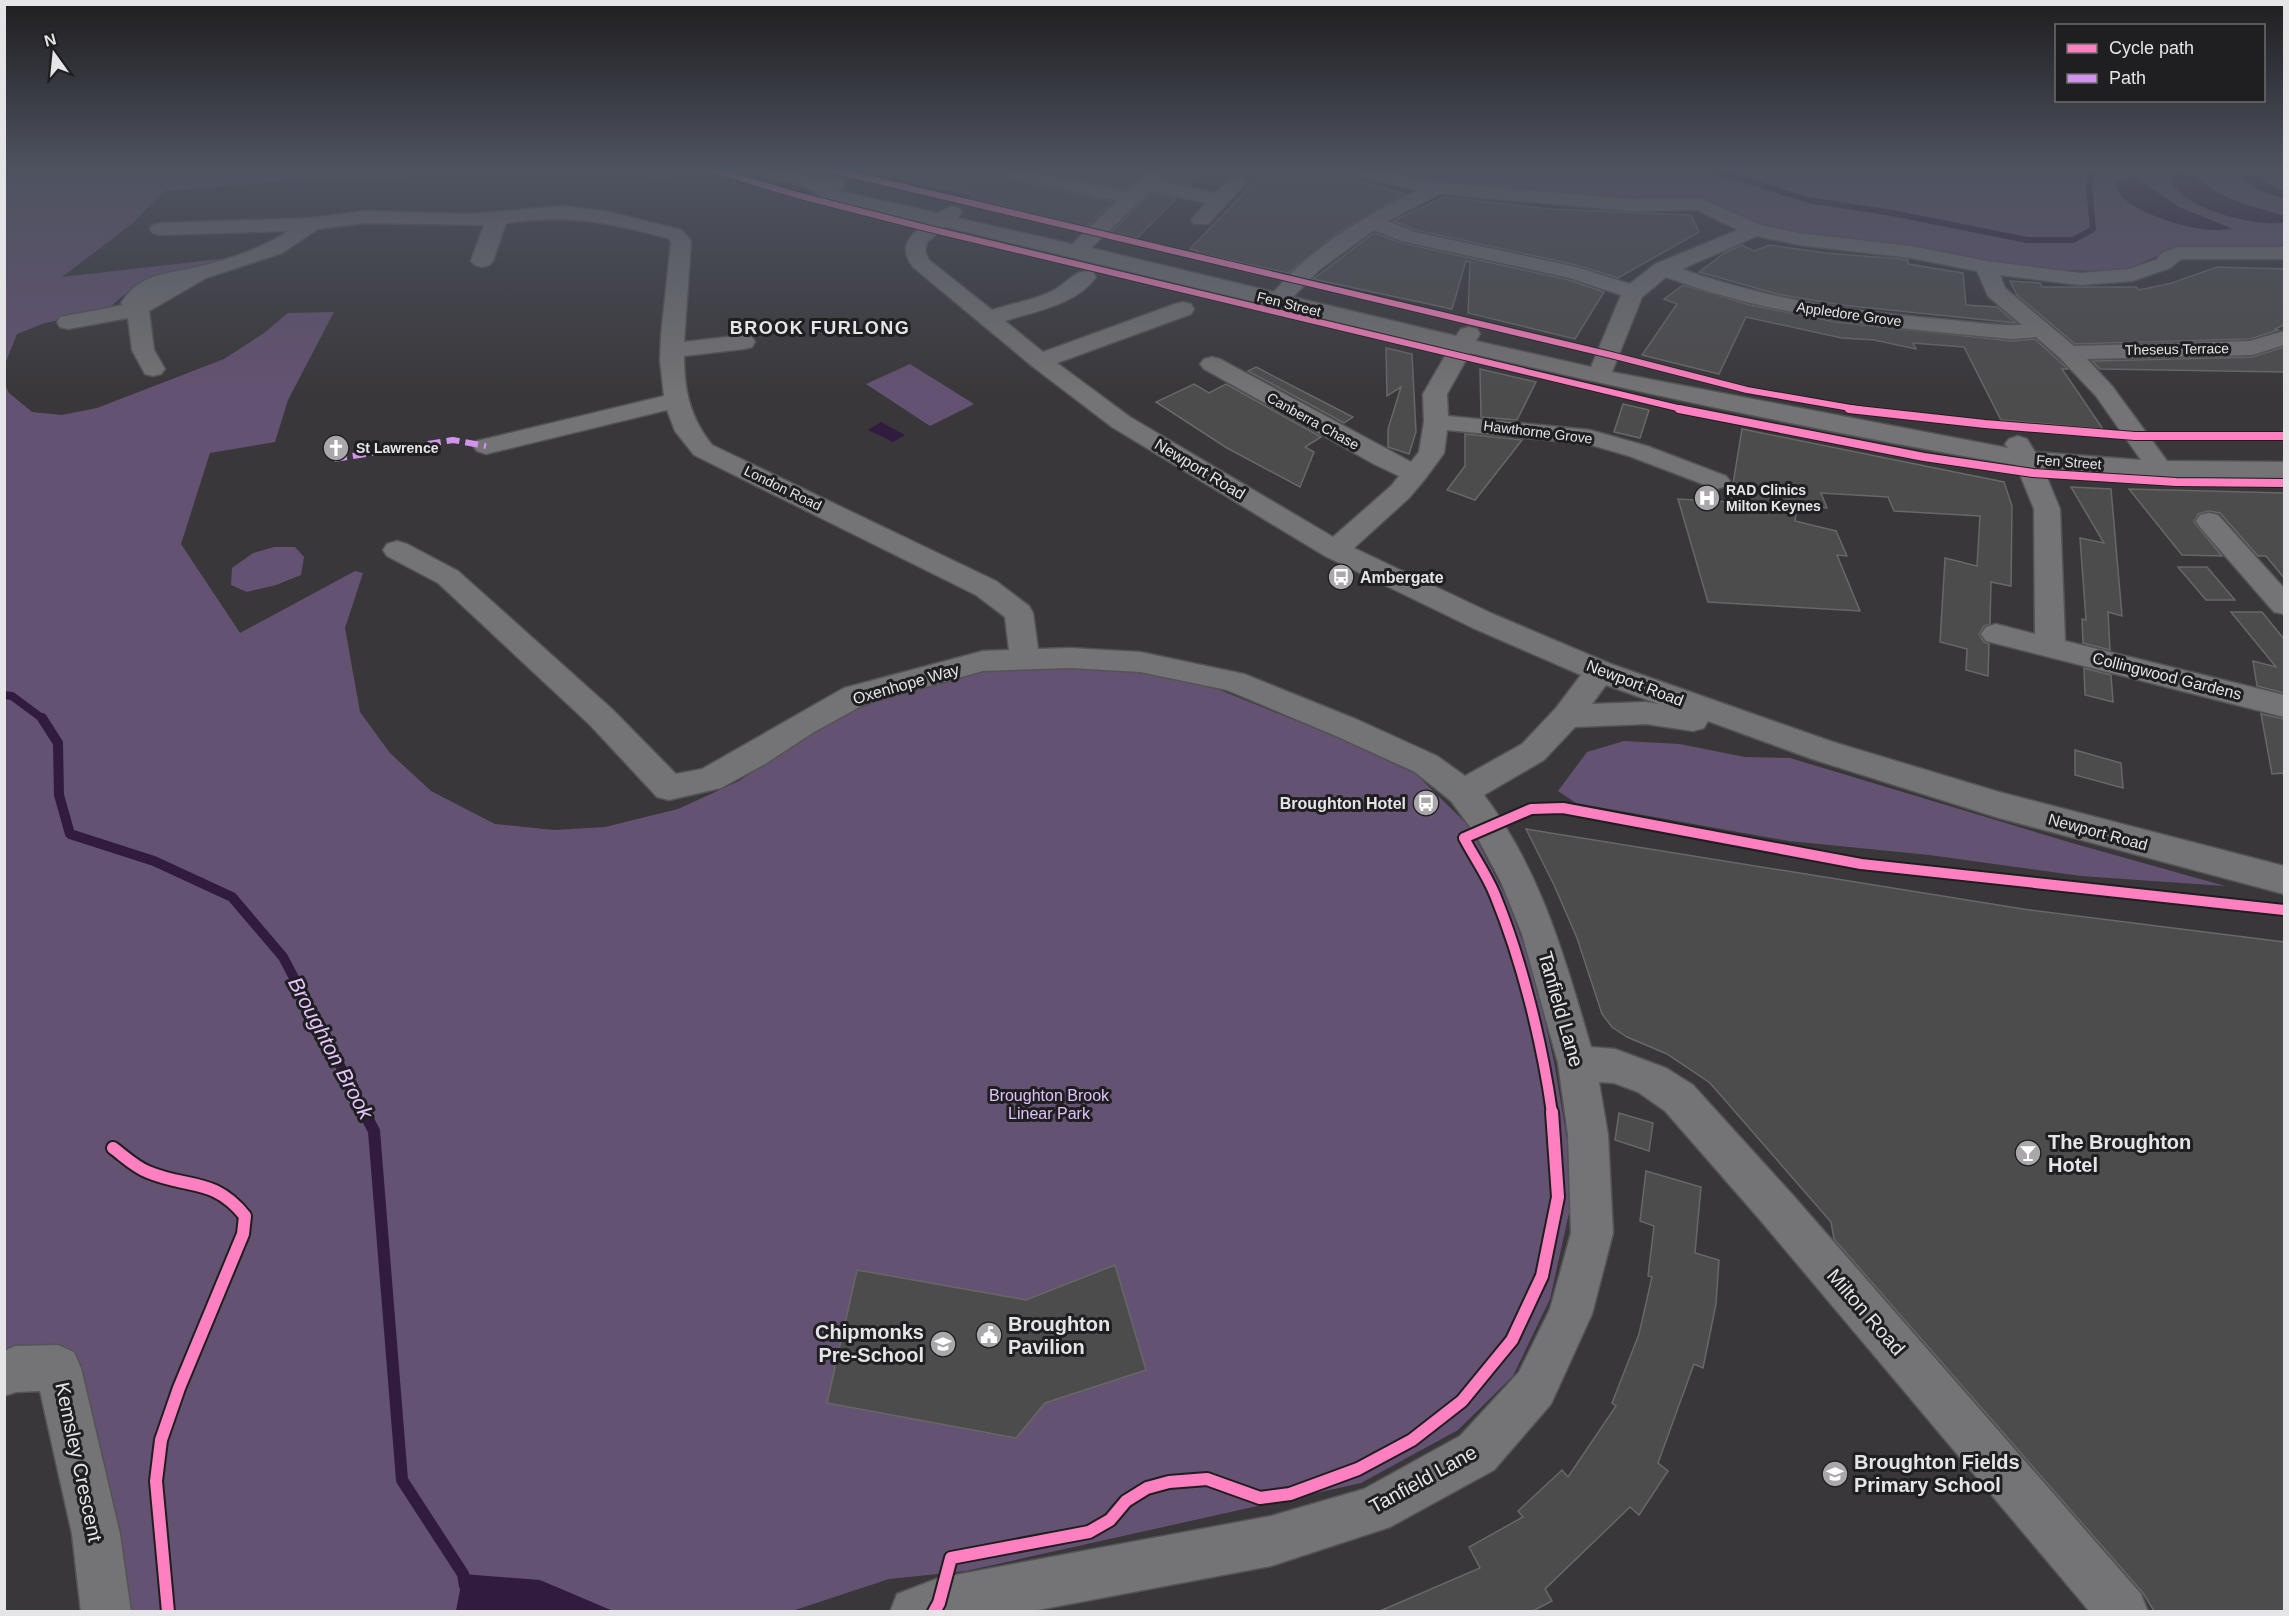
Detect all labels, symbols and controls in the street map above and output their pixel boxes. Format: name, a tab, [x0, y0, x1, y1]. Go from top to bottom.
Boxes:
north arrow	[24, 24, 84, 84]
legend	[2055, 24, 2265, 102]
text: N	[42, 30, 58, 50]
text: Cycle path	[2109, 38, 2194, 58]
text: Path	[2109, 68, 2146, 88]
street label: Fen Street	[1255, 288, 1323, 320]
street label: Appledore Grove	[1795, 299, 1903, 329]
district label: BROOK FURLONG	[730, 318, 910, 338]
street label: Theseus Terrace	[2125, 340, 2229, 358]
street label: Canberra Chase	[1264, 389, 1362, 453]
street label: Hawthorne Grove	[1483, 417, 1594, 447]
church icon: St Lawrence	[321, 433, 351, 463]
street label: Newport Road	[1152, 435, 1248, 503]
place label: St Lawrence	[356, 440, 439, 456]
street label: Fen Street	[2036, 452, 2102, 472]
street label: London Road	[742, 462, 824, 514]
place label: RAD Clinics Milton Keynes	[1726, 482, 1821, 514]
hospital icon: RAD Clinics Milton Keynes	[1692, 483, 1722, 513]
bus stop icon: Ambergate	[1326, 562, 1356, 592]
place label: Ambergate	[1360, 569, 1444, 586]
street label: Collingwood Gardens	[2091, 649, 2243, 703]
street label: Newport Road	[1584, 657, 1686, 709]
street label: Oxenhope Way	[851, 661, 961, 707]
bus stop icon: Broughton Hotel	[1411, 788, 1441, 818]
place label: Broughton Hotel	[1280, 795, 1406, 812]
street label: Newport Road	[2046, 811, 2150, 853]
street label: Tanfield Lane	[1534, 949, 1588, 1069]
water label: Broughton Brook	[284, 973, 379, 1124]
park label: Broughton Brook Linear Park	[989, 1087, 1110, 1122]
place label: The Broughton Hotel	[2048, 1131, 2191, 1176]
bar icon: The Broughton Hotel	[2013, 1138, 2043, 1168]
street label: Milton Road	[1823, 1265, 1909, 1359]
place label: Broughton Pavilion	[1008, 1313, 1110, 1358]
public building icon: Broughton Pavilion	[974, 1320, 1004, 1350]
place label: Chipmonks Pre-School	[815, 1321, 924, 1366]
school or university icon: Chipmonks Pre-School	[928, 1329, 958, 1359]
street label: Kemsley Crescent	[51, 1380, 107, 1544]
street label: Tanfield Lane	[1366, 1441, 1480, 1517]
place label: Broughton Fields Primary School	[1854, 1451, 2020, 1496]
school or university icon: Broughton Fields Primary School	[1820, 1459, 1850, 1489]

